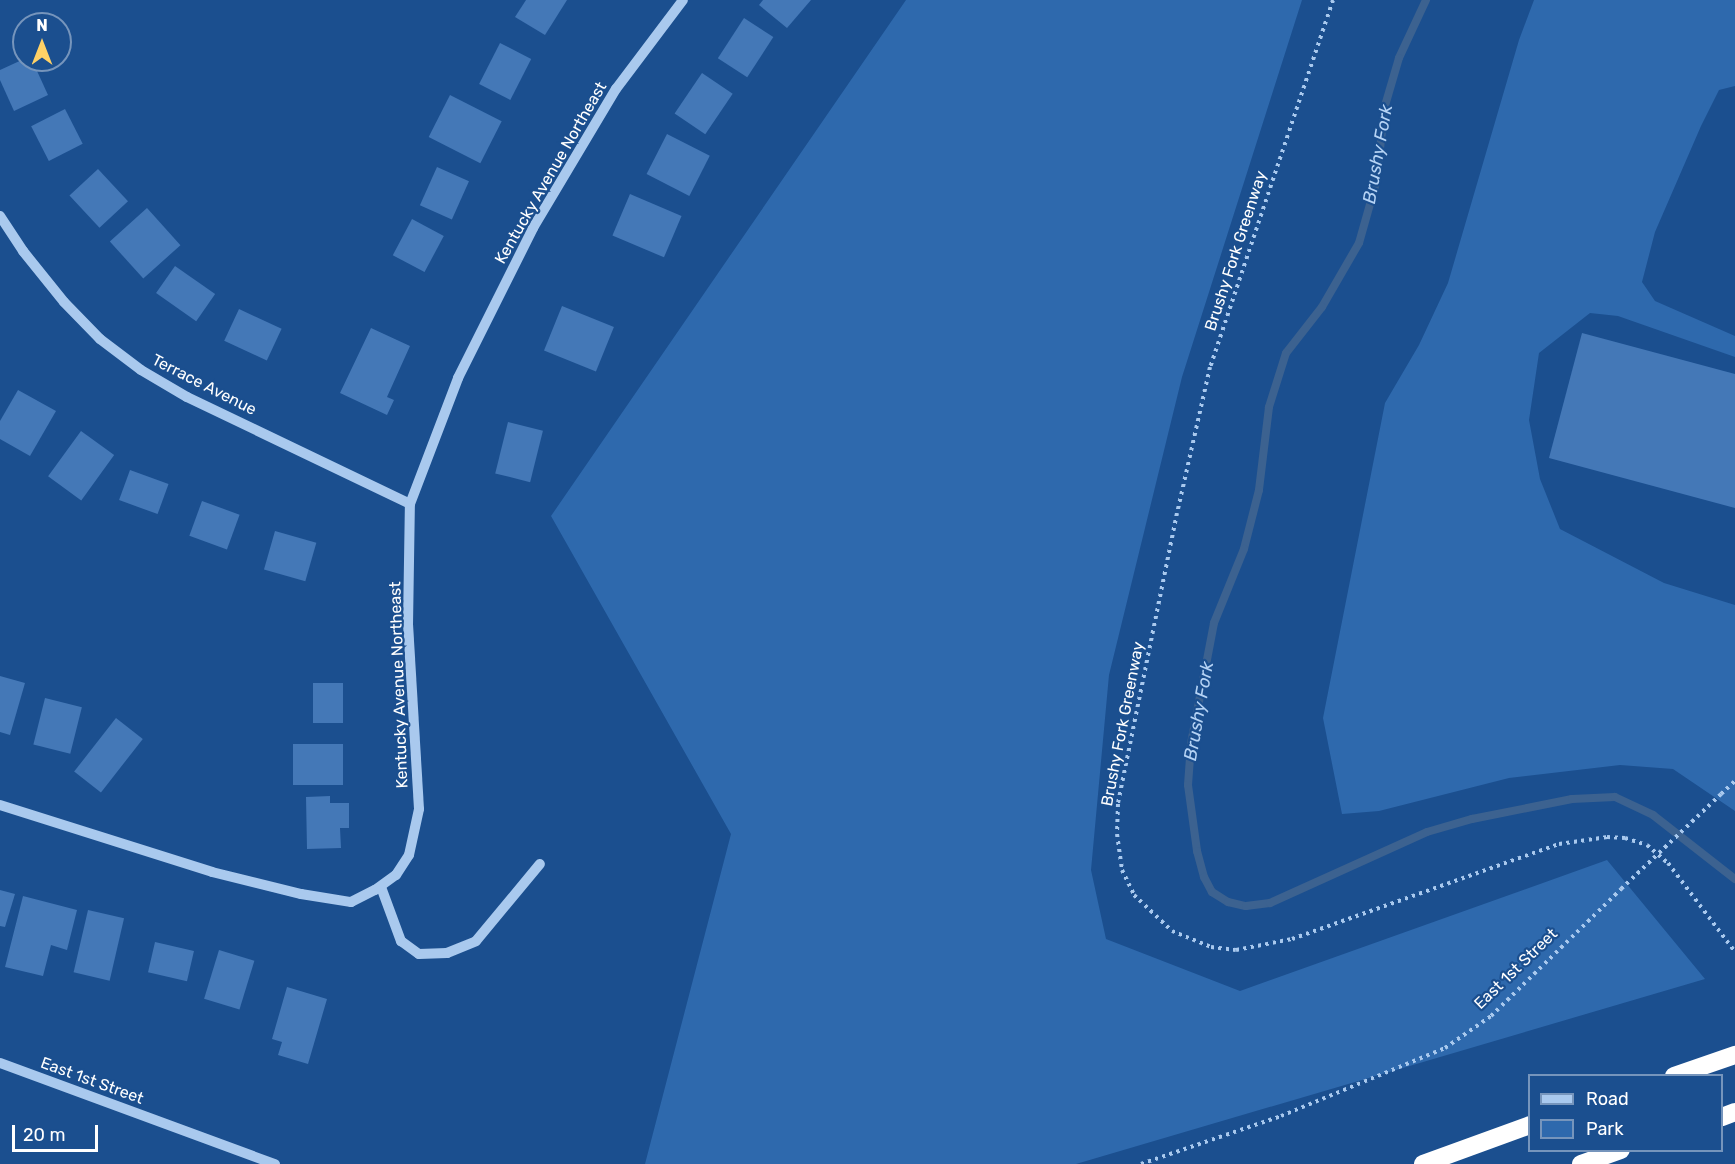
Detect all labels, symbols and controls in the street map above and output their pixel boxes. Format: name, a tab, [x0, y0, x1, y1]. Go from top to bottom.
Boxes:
north arrow	[12, 12, 72, 72]
text: N	[36, 16, 48, 35]
street label: Kentucky Avenue Northeast	[491, 78, 611, 268]
water label: Brushy Fork	[1359, 102, 1397, 206]
street label: Brushy Fork Greenway	[1201, 168, 1271, 334]
street label: Terrace Avenue	[148, 350, 260, 420]
street label: Kentucky Avenue Northeast	[386, 581, 412, 789]
street label: Brushy Fork Greenway	[1098, 640, 1148, 808]
water label: Brushy Fork	[1180, 659, 1218, 763]
street label: East 1st Street	[1470, 924, 1562, 1014]
street label: East 1st Street	[38, 1053, 146, 1109]
legend	[1528, 1074, 1723, 1152]
text: Road	[1586, 1088, 1629, 1110]
scale bar	[15, 1113, 100, 1151]
text: Park	[1586, 1118, 1623, 1140]
text: 20 m	[23, 1124, 65, 1146]

